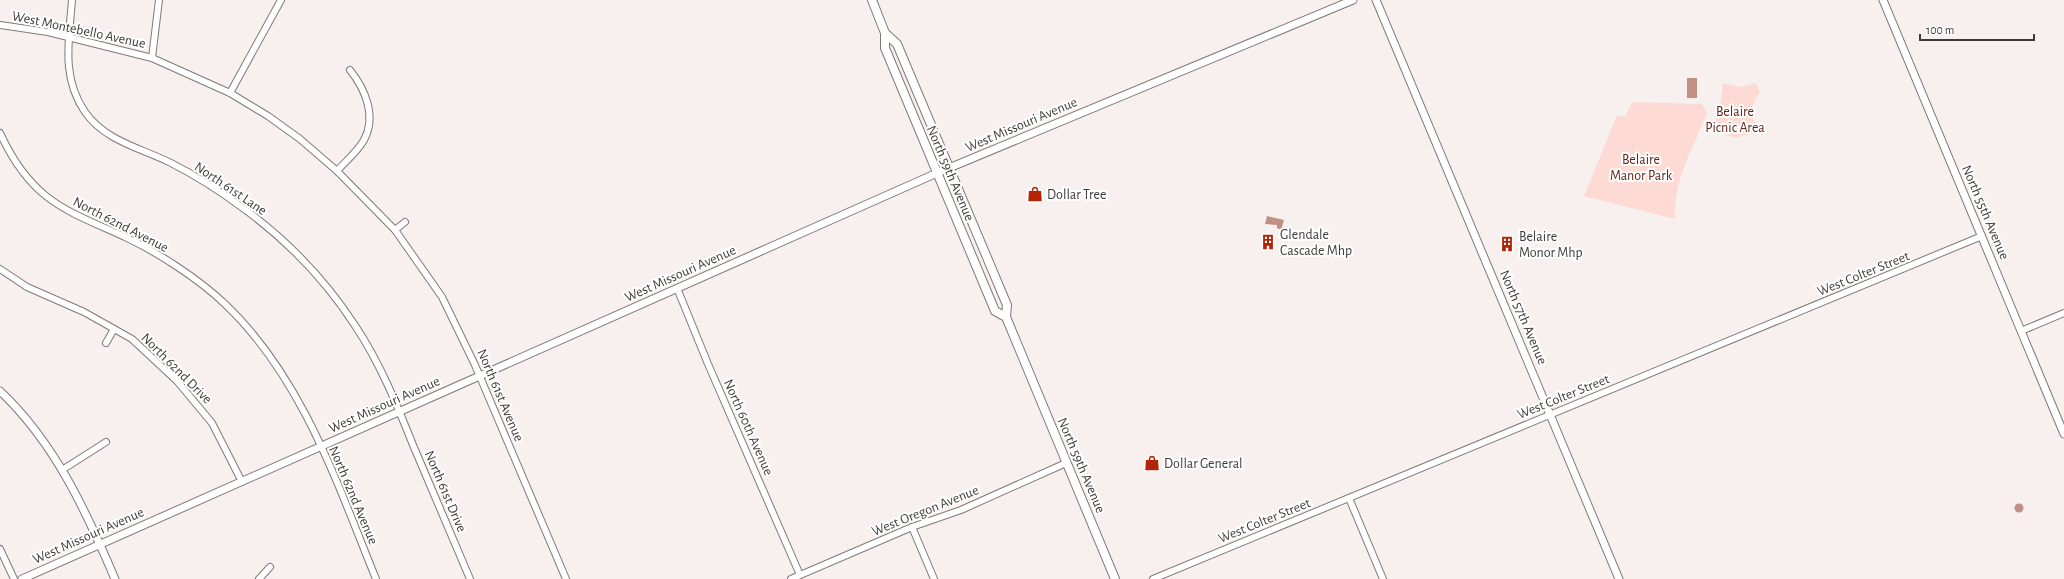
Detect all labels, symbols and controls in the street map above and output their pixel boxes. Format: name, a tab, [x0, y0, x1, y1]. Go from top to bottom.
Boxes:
street label: West Montebello Avenue	[11, 9, 147, 51]
scale bar	[1920, 16, 2034, 42]
text: 100 m	[1926, 24, 1954, 36]
street label: West Missouri Avenue	[963, 95, 1079, 155]
park label: Belaire Picnic Area	[1705, 105, 1765, 135]
street label: North 59th Avenue	[924, 124, 976, 223]
park label: Belaire Manor Park	[1610, 153, 1673, 183]
street label: North 61st Lane	[192, 160, 269, 218]
street label: North 55th Avenue	[1959, 163, 2011, 262]
shop icon: Dollar Tree	[1026, 185, 1044, 203]
place label: Dollar Tree	[1047, 188, 1106, 202]
street label: North 62nd Avenue	[71, 195, 171, 255]
place label: Glendale Cascade Mhp	[1280, 228, 1352, 258]
place label: Belaire Monor Mhp	[1519, 230, 1583, 260]
building icon: Glendale Cascade Mhp	[1259, 233, 1277, 251]
building icon: Belaire Monor Mhp	[1498, 235, 1516, 253]
street label: West Missouri Avenue	[623, 243, 738, 305]
street label: West Colter Street	[1815, 249, 1912, 299]
street label: North 57th Avenue	[1497, 268, 1549, 367]
street label: North 62nd Drive	[138, 331, 214, 407]
street label: North 61st Avenue	[474, 347, 526, 444]
street label: West Colter Street	[1515, 372, 1612, 422]
street label: West Missouri Avenue	[327, 374, 442, 436]
street label: North 60th Avenue	[721, 377, 776, 478]
street label: North 59th Avenue	[1055, 416, 1107, 515]
street label: North 62nd Avenue	[326, 444, 380, 547]
street label: North 61st Drive	[422, 449, 469, 534]
shop icon: Dollar General	[1143, 454, 1161, 472]
place label: Dollar General	[1164, 457, 1243, 471]
street label: West Oregon Avenue	[870, 483, 981, 539]
street label: West Colter Street	[1216, 496, 1313, 546]
street label: West Missouri Avenue	[31, 505, 146, 567]

